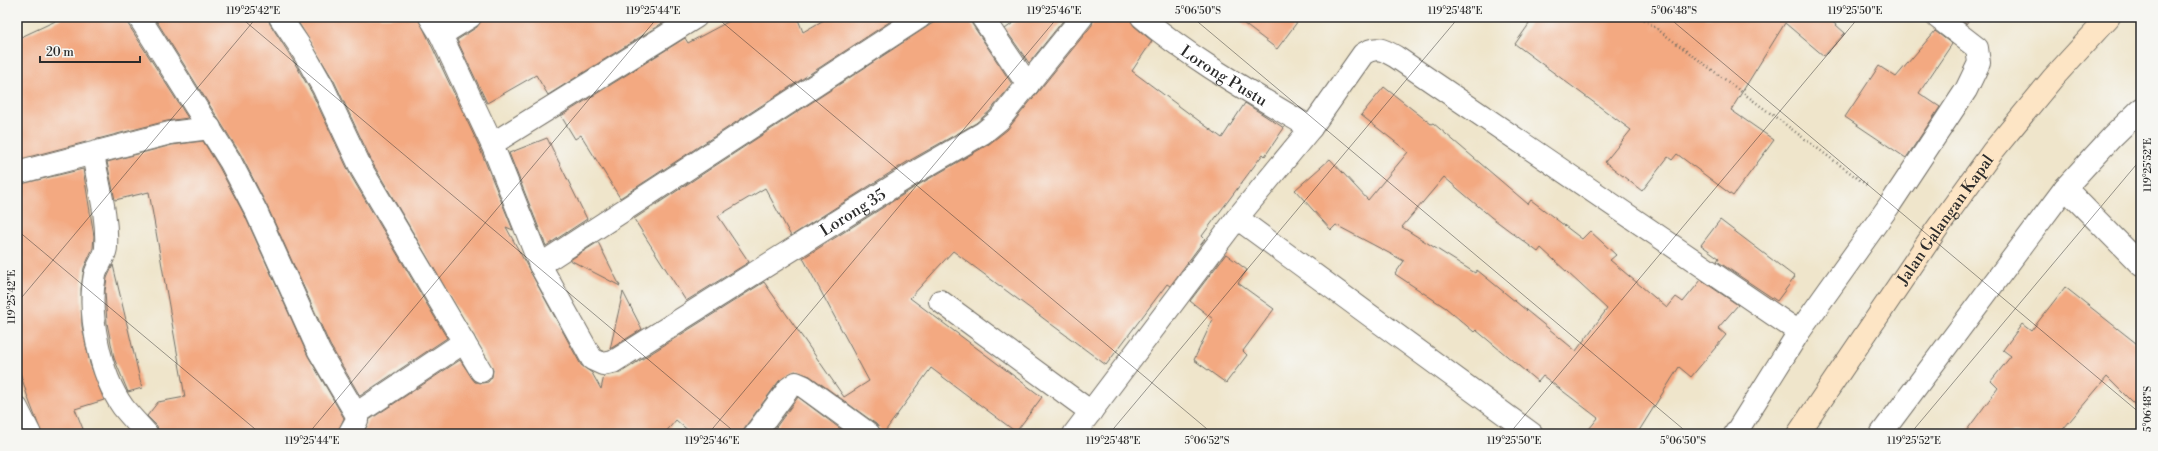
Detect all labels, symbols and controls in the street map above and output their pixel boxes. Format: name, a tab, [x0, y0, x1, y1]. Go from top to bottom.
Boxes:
text: 119°25'42"E	[226, 5, 280, 17]
text: 119°25'44"E	[626, 5, 680, 17]
text: 119°25'46"E	[1027, 5, 1081, 17]
text: 5°06'50"S	[1175, 5, 1221, 17]
text: 119°25'48"E	[1428, 5, 1482, 17]
text: 5°06'48"S	[1651, 5, 1697, 17]
text: 119°25'50"E	[1828, 5, 1882, 17]
scale bar	[40, 38, 140, 64]
street label: Lorong Pustu	[1177, 41, 1271, 111]
text: 20 m	[46, 45, 74, 60]
text: 119°25'52"E	[2142, 138, 2154, 192]
street label: Jalan Galangan Kapal	[1892, 151, 1998, 290]
street label: Lorong 35	[816, 184, 890, 241]
text: 119°25'42"E	[6, 270, 18, 324]
text: 5°06'48"S	[2142, 386, 2154, 432]
text: 119°25'44"E	[285, 435, 339, 447]
text: 119°25'46"E	[685, 435, 739, 447]
text: 119°25'48"E	[1086, 435, 1140, 447]
text: 5°06'52"S	[1185, 435, 1230, 447]
text: 119°25'50"E	[1487, 435, 1541, 447]
text: 5°06'50"S	[1660, 435, 1706, 447]
text: 119°25'52"E	[1887, 435, 1941, 447]

